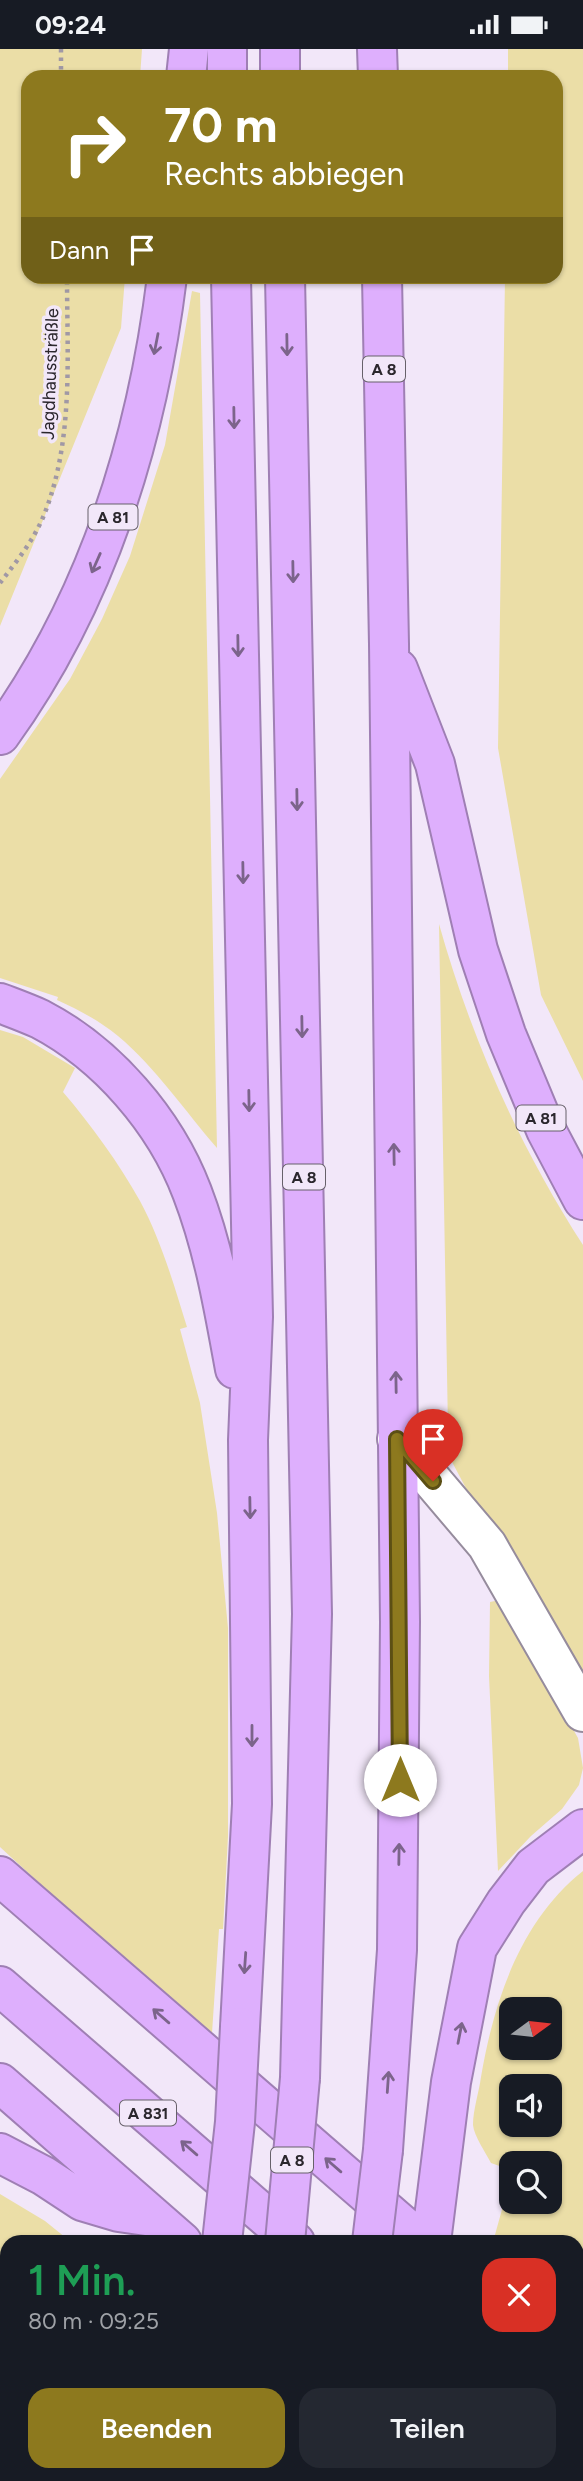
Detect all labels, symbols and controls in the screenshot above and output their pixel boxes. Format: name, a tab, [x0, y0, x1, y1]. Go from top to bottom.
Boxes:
text: 09:24	[35, 9, 106, 41]
text: 70 m	[164, 95, 277, 154]
icon: right	[49, 98, 140, 189]
text: Rechts abbiegen	[164, 155, 404, 193]
icon: arrive	[123, 231, 161, 269]
text: Dann	[49, 234, 109, 266]
street label: Jagdhaussträßle	[37, 308, 63, 440]
one-way arrow	[149, 332, 163, 355]
one-way arrow	[280, 333, 294, 356]
road number: A 8	[363, 357, 405, 381]
one-way arrow	[227, 406, 240, 429]
road number: A 81	[88, 505, 138, 530]
one-way arrow	[89, 552, 102, 573]
one-way arrow	[286, 560, 300, 583]
one-way arrow	[232, 634, 245, 657]
one-way arrow	[291, 788, 304, 811]
one-way arrow	[237, 861, 250, 884]
one-way arrow	[295, 1015, 308, 1038]
one-way arrow	[242, 1089, 256, 1112]
road number: A 81	[516, 1105, 566, 1131]
one-way arrow	[387, 1143, 401, 1166]
road number: A 8	[283, 1165, 325, 1189]
one-way arrow	[389, 1371, 403, 1394]
pin	[403, 1409, 463, 1481]
icon: arrive	[414, 1420, 452, 1458]
one-way arrow	[243, 1496, 257, 1519]
one-way arrow	[245, 1724, 259, 1747]
position arrow	[363, 1743, 437, 1817]
one-way arrow	[392, 1843, 406, 1866]
one-way arrow	[238, 1951, 251, 1974]
north arrow	[499, 1997, 562, 2060]
map controls	[499, 1997, 562, 2214]
one-way arrow	[153, 2008, 171, 2024]
one-way arrow	[454, 2022, 467, 2045]
one-way arrow	[382, 2071, 395, 2093]
button: sound	[499, 2074, 562, 2137]
road number: A 831	[120, 2101, 176, 2125]
one-way arrow	[180, 2140, 198, 2156]
road number: A 8	[271, 2147, 313, 2173]
button: search	[499, 2151, 562, 2214]
one-way arrow	[325, 2157, 343, 2173]
text: 1 Min.	[28, 2255, 135, 2306]
button: close	[482, 2258, 556, 2332]
text: 80 m · 09:25	[28, 2307, 159, 2335]
button: Beenden	[28, 2388, 285, 2468]
button: Teilen	[299, 2388, 556, 2468]

